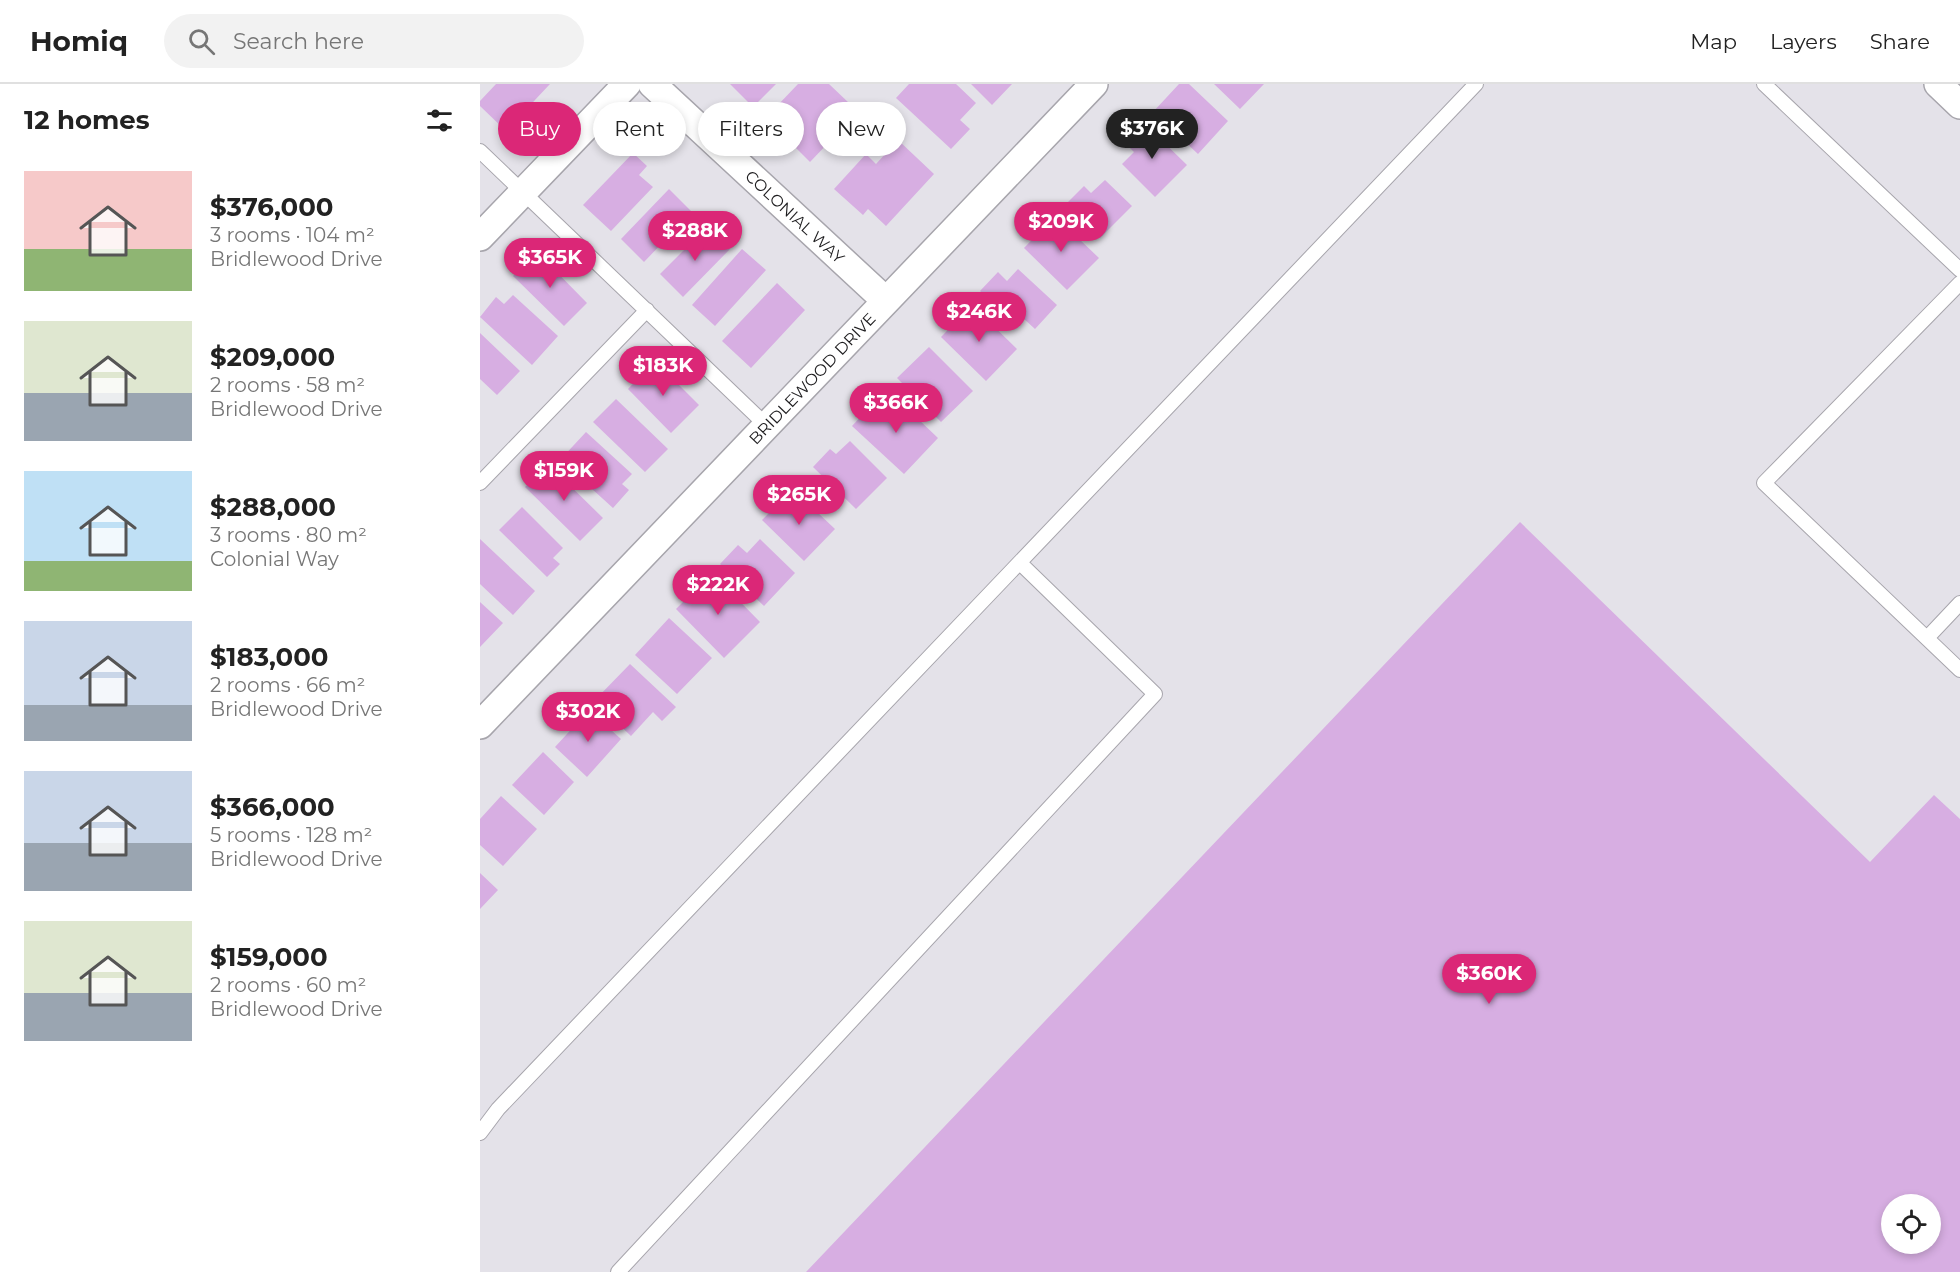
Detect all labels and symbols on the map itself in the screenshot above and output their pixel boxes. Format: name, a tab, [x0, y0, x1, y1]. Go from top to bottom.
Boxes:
pin: $376K	[1110, 109, 1194, 160]
street label: COLONIAL WAY	[741, 166, 849, 268]
pin: $209K	[1019, 202, 1103, 253]
pin: $288K	[653, 211, 737, 262]
pin: $365K	[508, 238, 592, 289]
pin: $246K	[937, 292, 1021, 343]
street label: BRIDLEWOOD DRIVE	[745, 309, 880, 448]
pin: $183K	[621, 346, 705, 397]
pin: $366K	[854, 383, 938, 434]
pin: $159K	[522, 451, 606, 502]
pin: $265K	[757, 475, 841, 526]
pin: $222K	[676, 565, 760, 616]
pin: $302K	[546, 692, 630, 743]
pin: $360K	[1447, 954, 1531, 1005]

